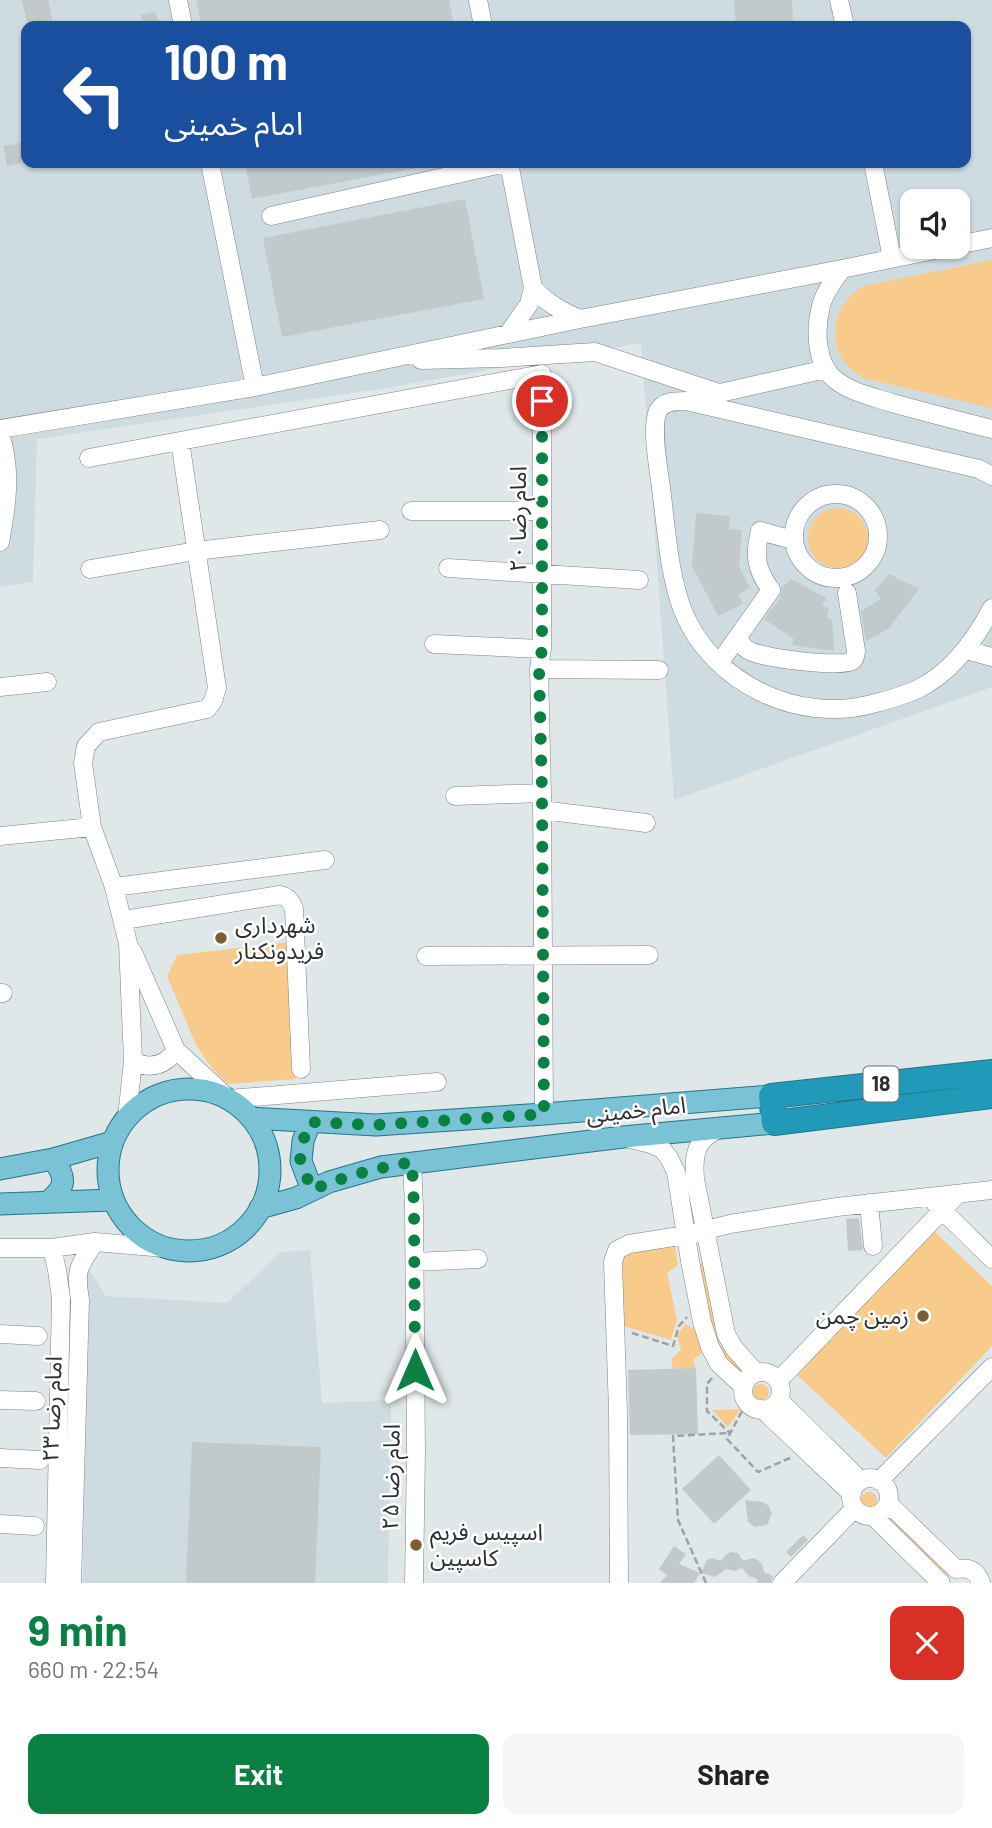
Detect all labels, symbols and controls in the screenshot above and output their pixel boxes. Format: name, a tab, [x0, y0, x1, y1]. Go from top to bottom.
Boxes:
text: 100 m	[164, 31, 288, 90]
icon: left	[49, 49, 140, 140]
text: امام خمینی	[164, 103, 303, 141]
map controls	[900, 189, 970, 259]
button: sound	[900, 189, 970, 259]
pin	[512, 371, 572, 431]
icon: arrive	[523, 382, 561, 420]
street label: امام رضا ۲۰	[503, 466, 536, 572]
place label: شهرداری فریدونکنار	[234, 910, 324, 965]
marker: شهرداری فریدونکنار	[213, 930, 229, 946]
road number: 18	[864, 1066, 898, 1102]
street label: امام خمینی	[585, 1090, 688, 1133]
place label: زمین چمن	[816, 1301, 909, 1331]
marker: زمین چمن	[915, 1308, 931, 1324]
position arrow	[378, 1333, 452, 1407]
street label: امام رضا ۲۳	[35, 1355, 72, 1463]
street label: امام رضا ۲۵	[375, 1424, 410, 1530]
place label: اسپیس فریم کاسپین	[430, 1517, 543, 1573]
marker: اسپیس فریم کاسپین	[408, 1537, 424, 1553]
text: 9 min	[28, 1604, 127, 1654]
button: close	[890, 1606, 964, 1680]
text: 660 m · 22:54	[28, 1655, 159, 1683]
button: Exit	[28, 1734, 489, 1814]
button: Share	[503, 1734, 964, 1814]

